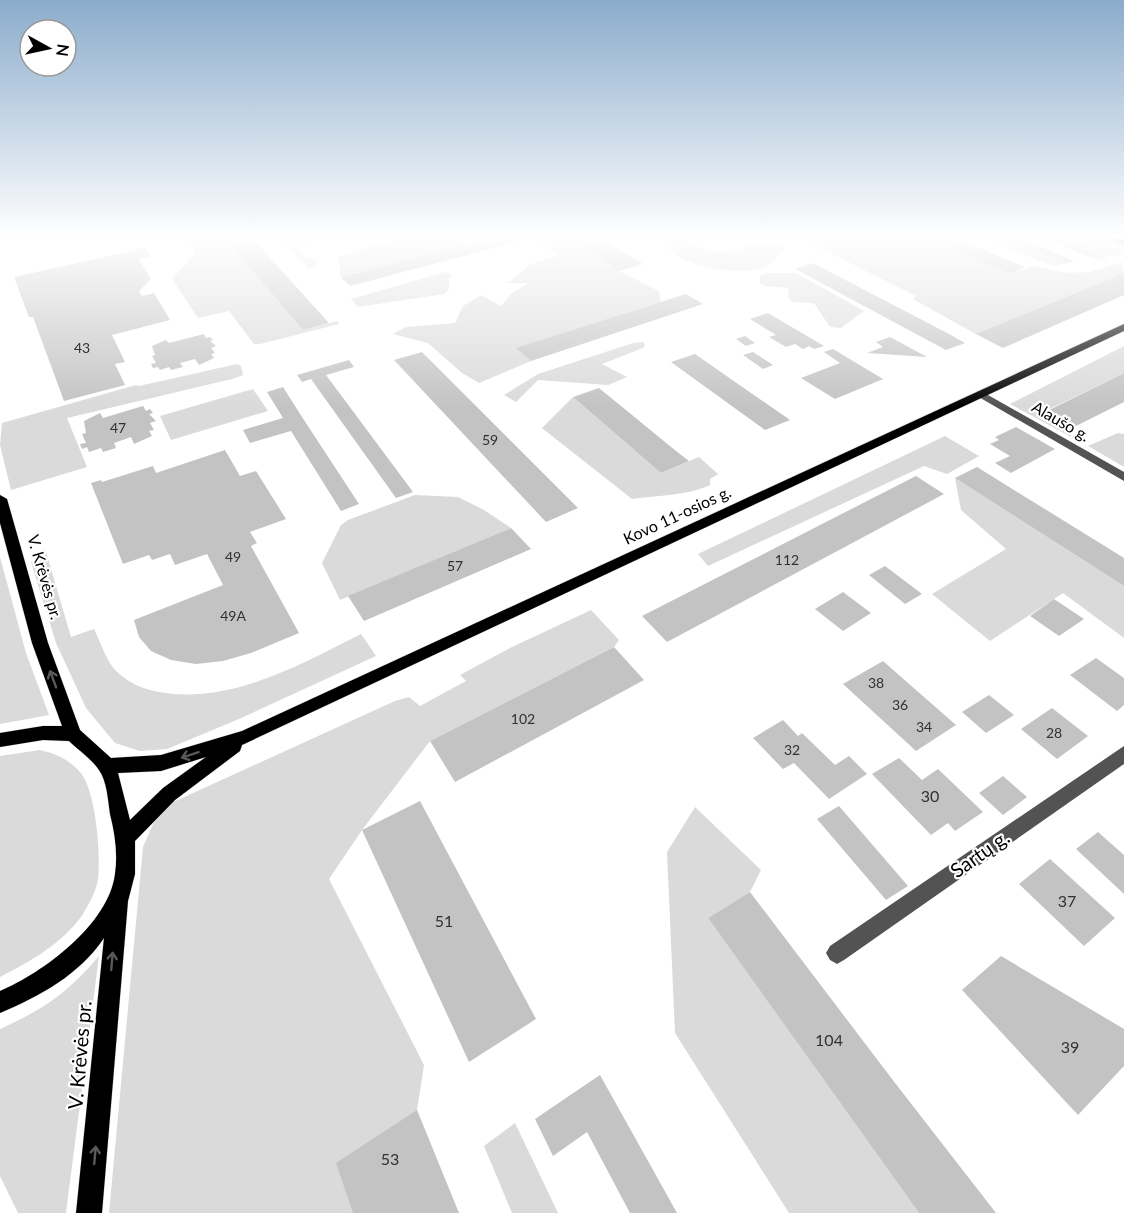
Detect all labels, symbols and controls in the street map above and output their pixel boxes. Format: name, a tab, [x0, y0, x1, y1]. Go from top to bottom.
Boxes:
north arrow	[18, 18, 78, 78]
text: N	[53, 43, 74, 58]
house number: 43	[74, 339, 90, 356]
street label: Alaušo g.	[1029, 396, 1094, 445]
house number: 47	[110, 419, 126, 436]
house number: 59	[482, 431, 498, 448]
street label: Kovo 11-osios g.	[620, 481, 734, 548]
street label: V. Krėvės pr.	[24, 532, 67, 621]
house number: 49	[225, 548, 241, 565]
house number: 112	[775, 551, 799, 568]
house number: 57	[447, 557, 463, 574]
house number: 49A	[220, 607, 246, 624]
one-way arrow	[47, 670, 58, 689]
house number: 38	[868, 674, 884, 691]
house number: 36	[892, 696, 908, 713]
house number: 102	[511, 710, 535, 727]
house number: 34	[916, 718, 932, 735]
house number: 28	[1046, 724, 1062, 741]
house number: 32	[784, 741, 800, 758]
one-way arrow	[181, 751, 200, 762]
house number: 30	[921, 786, 939, 805]
street label: Sartų g.	[945, 824, 1014, 882]
house number: 37	[1058, 891, 1076, 910]
house number: 51	[435, 911, 453, 930]
one-way arrow	[107, 951, 118, 971]
street label: V. Krėvės pr.	[62, 999, 96, 1110]
house number: 104	[815, 1030, 843, 1049]
house number: 39	[1061, 1037, 1079, 1056]
one-way arrow	[90, 1145, 101, 1165]
house number: 53	[381, 1149, 399, 1168]

